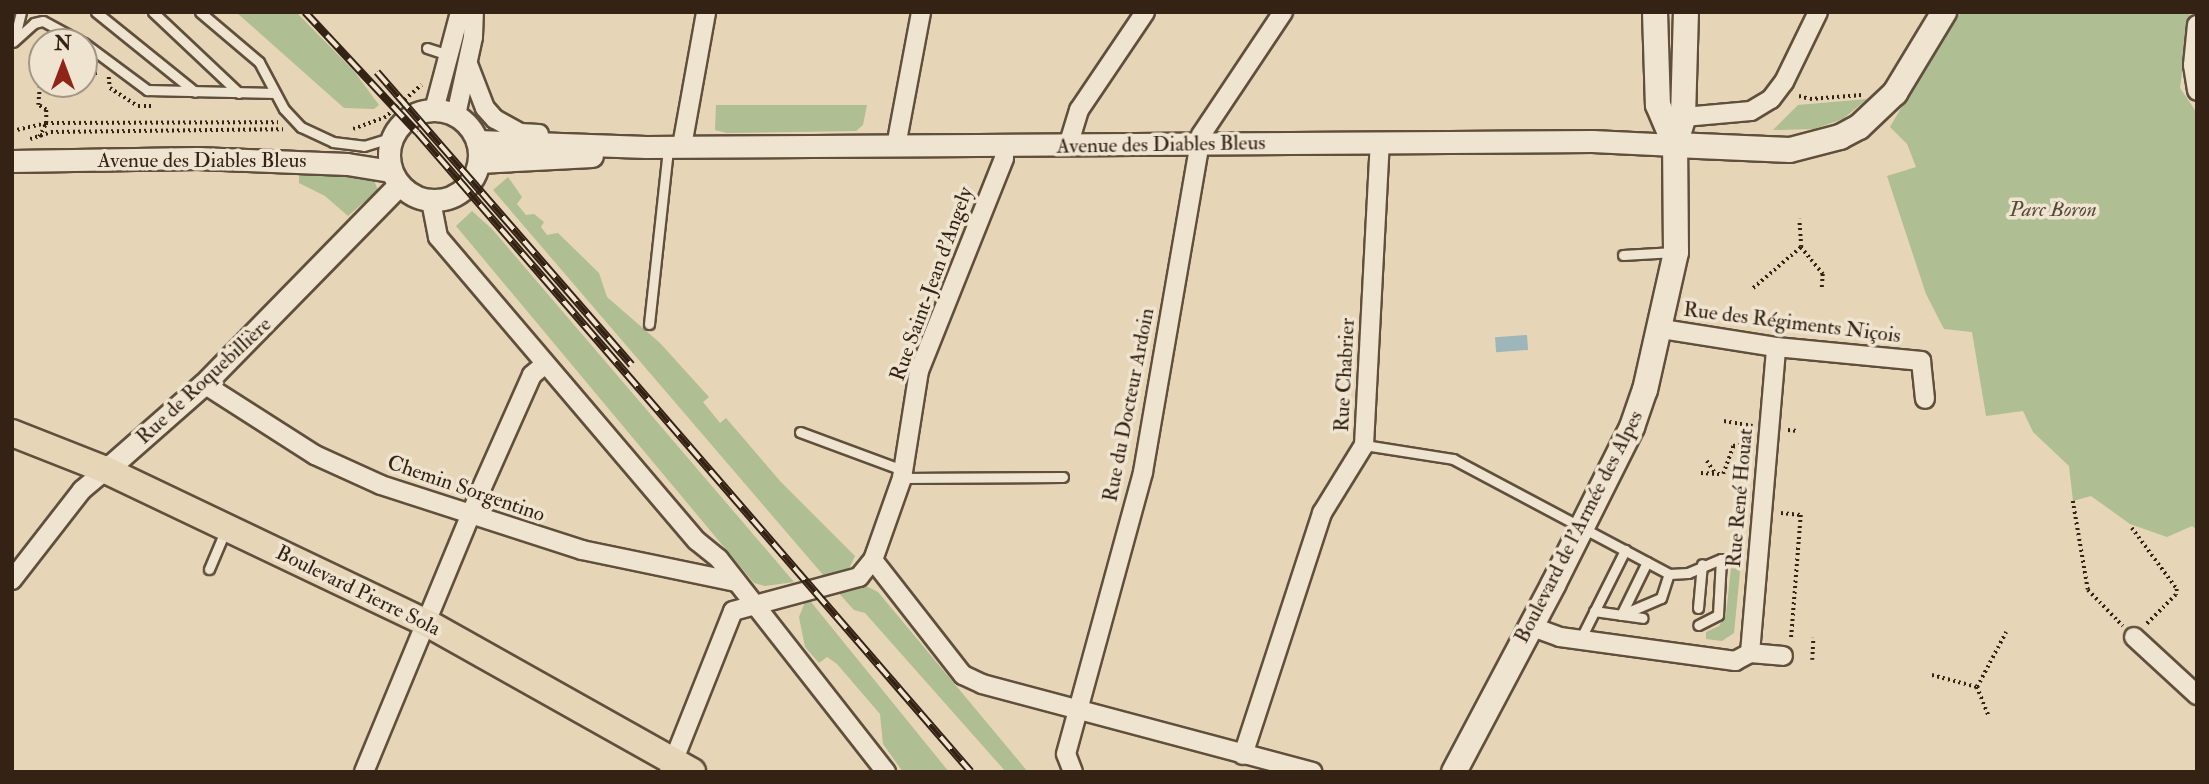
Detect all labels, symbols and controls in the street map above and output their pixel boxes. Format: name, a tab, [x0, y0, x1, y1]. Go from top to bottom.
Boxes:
north arrow	[28, 28, 98, 98]
text: N	[54, 32, 72, 56]
street label: Avenue des Diables Bleus	[1056, 131, 1266, 159]
street label: Avenue des Diables Bleus	[98, 148, 306, 174]
street label: Rue Saint-Jean d'Angely	[885, 184, 979, 384]
park label: Parc Boron	[2009, 197, 2097, 223]
street label: Rue des Régiments Niçois	[1682, 297, 1902, 349]
street label: Rue du Docteur Ardoin	[1098, 306, 1160, 504]
street label: Rue de Roquebillière	[131, 312, 277, 450]
street label: Rue Chabrier	[1329, 317, 1361, 433]
street label: Boulevard de l'Armée des Alpes	[1509, 406, 1649, 648]
street label: Rue René Houat	[1721, 427, 1759, 569]
street label: Chemin Sorgentino	[384, 450, 548, 528]
street label: Boulevard Pierre Sola	[272, 540, 444, 642]

